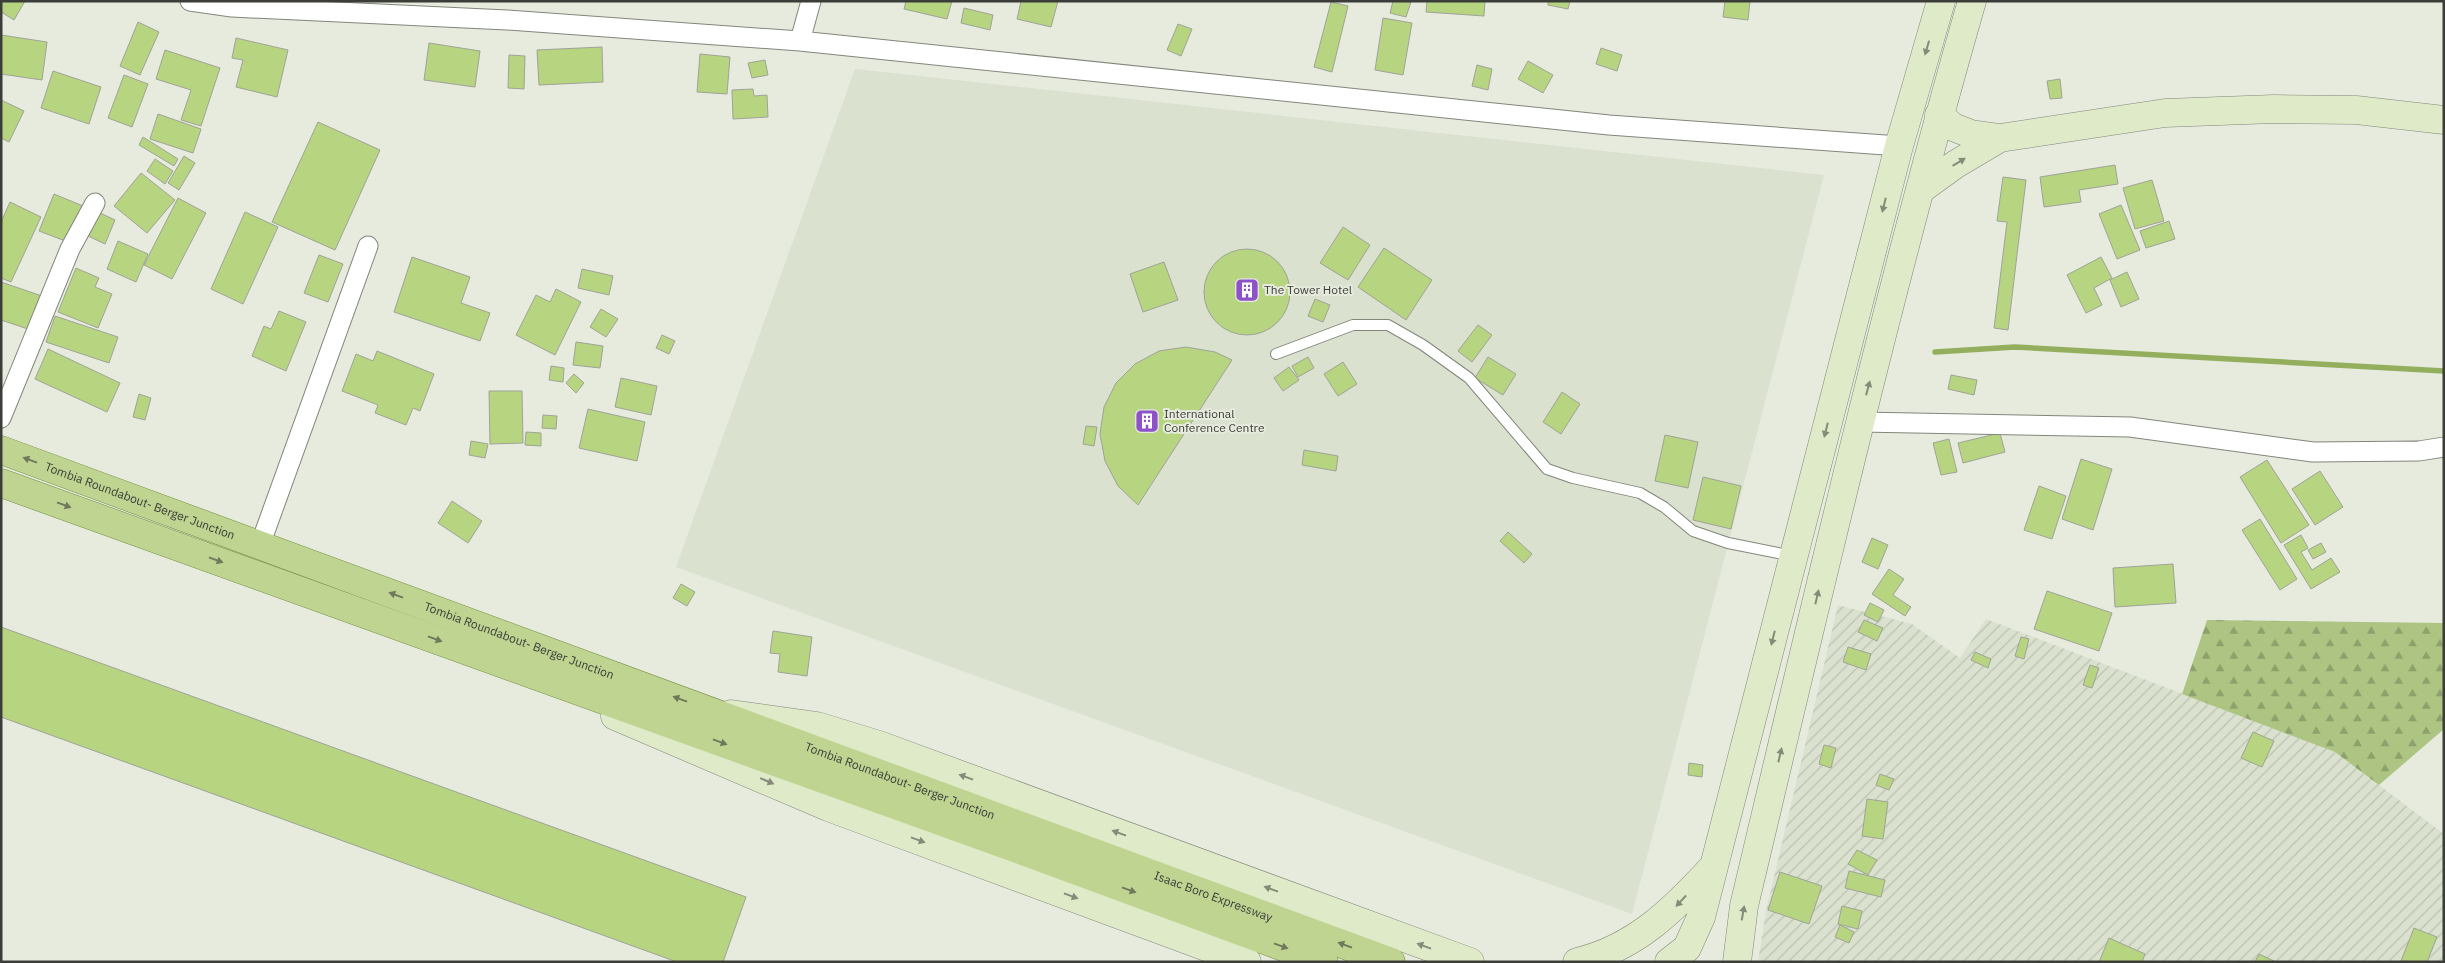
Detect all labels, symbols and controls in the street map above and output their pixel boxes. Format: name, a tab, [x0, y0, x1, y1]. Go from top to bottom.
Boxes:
one-way arrow	[1923, 41, 1931, 56]
one-way arrow	[1952, 158, 1965, 167]
one-way arrow	[1880, 197, 1888, 212]
building icon: The Tower Hotel	[1234, 277, 1260, 303]
place label: The Tower Hotel	[1264, 282, 1352, 297]
one-way arrow	[1864, 381, 1872, 396]
place label: International Conference Centre	[1164, 406, 1265, 435]
building icon: International Conference Centre	[1134, 408, 1160, 434]
one-way arrow	[1822, 422, 1830, 437]
one-way arrow	[22, 456, 37, 464]
street label: Tombia Roundabout- Berger Junction	[43, 459, 237, 543]
one-way arrow	[56, 502, 71, 509]
one-way arrow	[209, 557, 224, 564]
one-way arrow	[1813, 590, 1821, 605]
one-way arrow	[388, 591, 403, 598]
street label: Tombia Roundabout- Berger Junction	[422, 598, 616, 682]
one-way arrow	[1768, 631, 1776, 646]
one-way arrow	[428, 635, 443, 643]
one-way arrow	[672, 695, 687, 702]
one-way arrow	[713, 738, 728, 746]
street label: Tombia Roundabout- Berger Junction	[803, 739, 997, 822]
one-way arrow	[1776, 748, 1784, 763]
one-way arrow	[959, 773, 974, 780]
one-way arrow	[760, 777, 775, 785]
one-way arrow	[1111, 829, 1126, 837]
one-way arrow	[911, 836, 926, 844]
street label: Isaac Boro Expressway	[1152, 867, 1275, 925]
one-way arrow	[1264, 885, 1279, 892]
one-way arrow	[1121, 887, 1136, 894]
one-way arrow	[1064, 892, 1079, 900]
one-way arrow	[1675, 895, 1687, 907]
one-way arrow	[1739, 905, 1747, 921]
one-way arrow	[1337, 941, 1352, 949]
one-way arrow	[1274, 942, 1289, 950]
one-way arrow	[1416, 942, 1431, 950]

